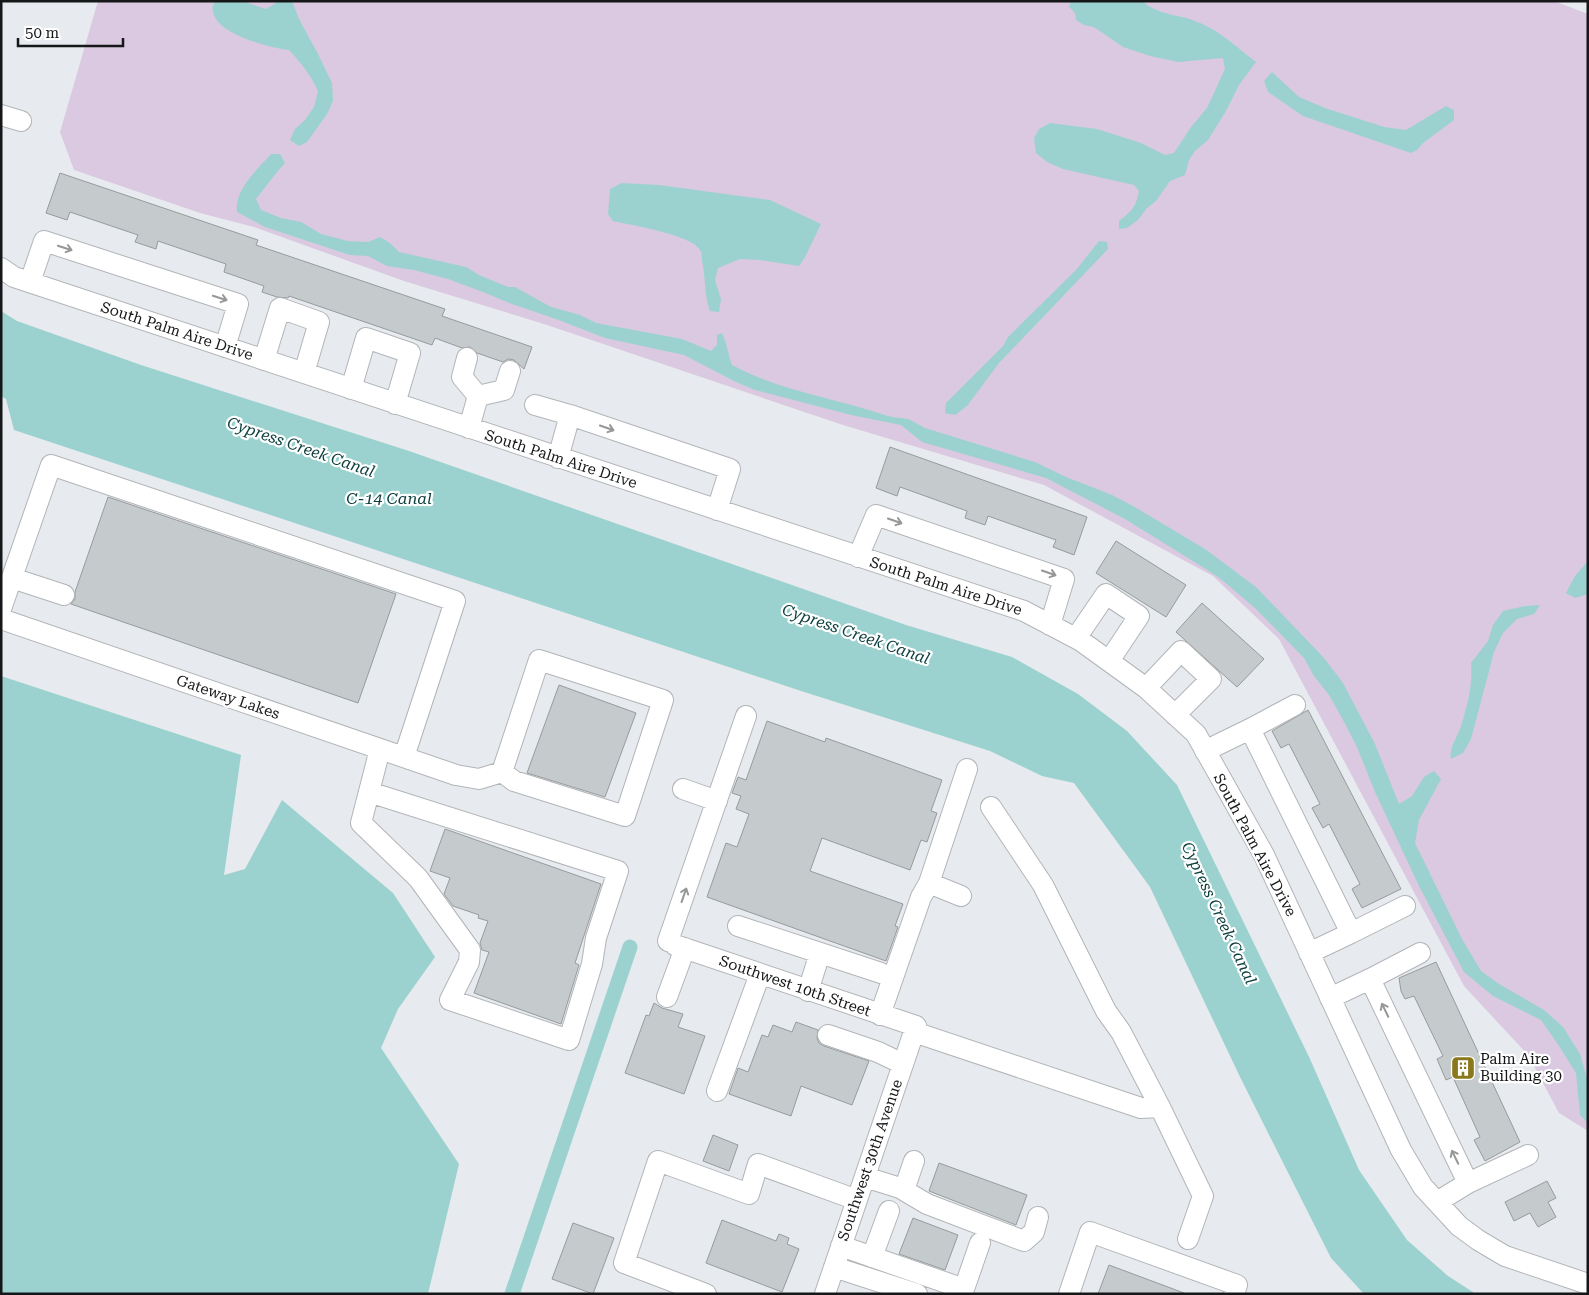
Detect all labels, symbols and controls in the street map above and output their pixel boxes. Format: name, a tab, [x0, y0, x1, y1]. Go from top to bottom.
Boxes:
scale bar	[18, 15, 122, 47]
text: 50 m	[25, 24, 60, 42]
one-way arrow	[57, 243, 73, 253]
one-way arrow	[211, 294, 227, 303]
street label: South Palm Aire Drive	[99, 298, 255, 364]
water label: Cypress Creek Canal	[225, 413, 377, 481]
one-way arrow	[599, 424, 615, 433]
street label: South Palm Aire Drive	[483, 426, 639, 492]
water label: C-14 Canal	[346, 489, 432, 508]
one-way arrow	[886, 517, 902, 526]
street label: South Palm Aire Drive	[868, 553, 1024, 619]
one-way arrow	[1040, 569, 1056, 579]
water label: Cypress Creek Canal	[780, 600, 932, 668]
street label: Gateway Lakes	[174, 671, 282, 723]
street label: South Palm Aire Drive	[1210, 770, 1300, 920]
water label: Cypress Creek Canal	[1178, 839, 1260, 987]
one-way arrow	[680, 888, 689, 903]
street label: Southwest 10th Street	[717, 952, 873, 1021]
one-way arrow	[1379, 1003, 1389, 1018]
place label: Palm Aire Building 30	[1480, 1050, 1562, 1085]
building icon: Palm Aire Building 30	[1450, 1055, 1476, 1081]
street label: Southwest 30th Avenue	[834, 1077, 906, 1243]
one-way arrow	[1450, 1149, 1460, 1164]

